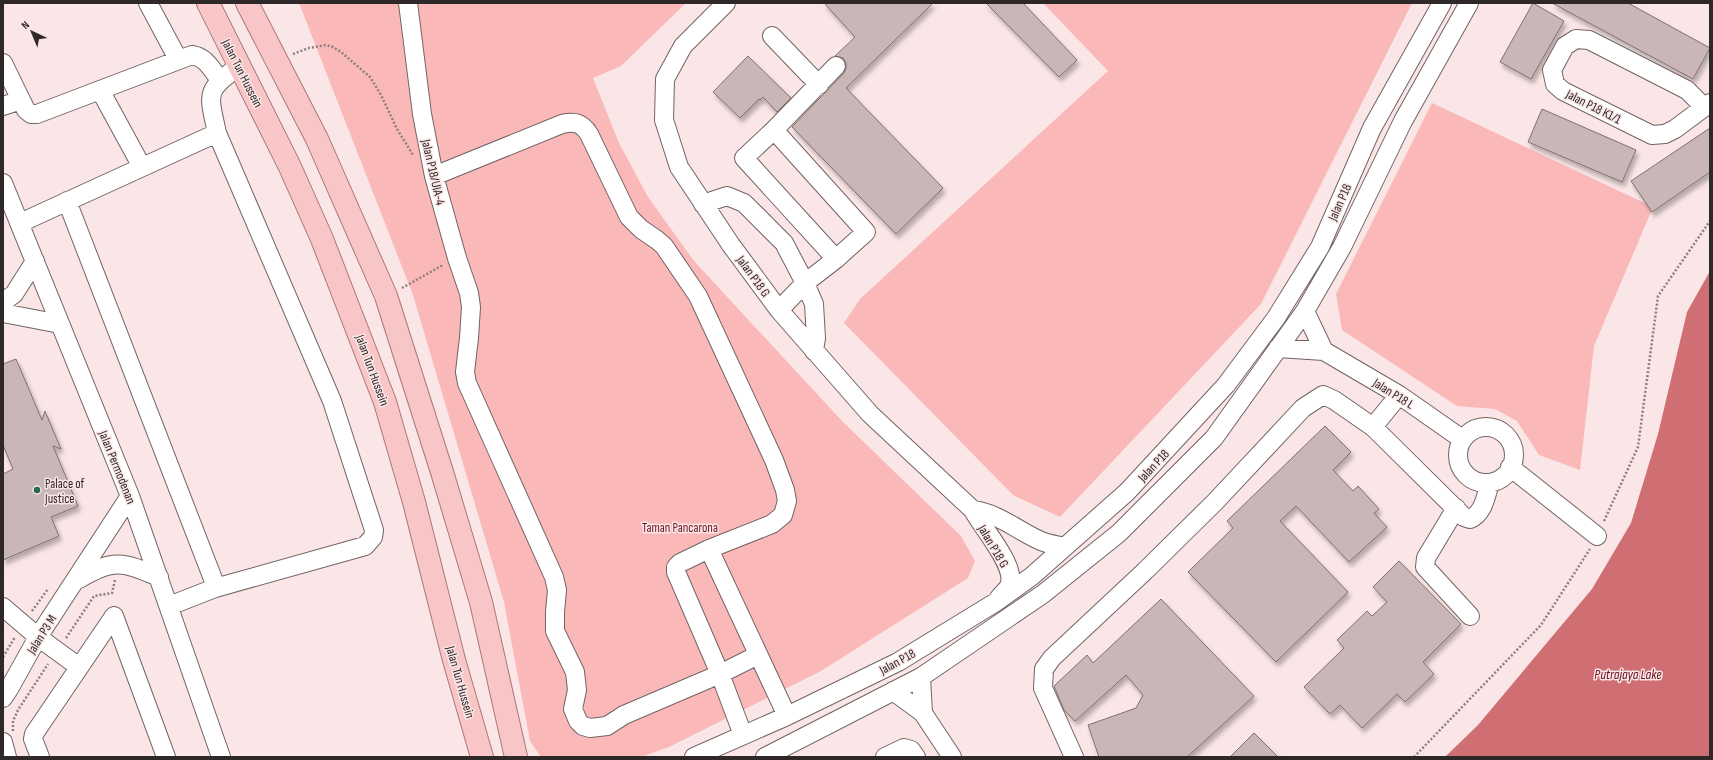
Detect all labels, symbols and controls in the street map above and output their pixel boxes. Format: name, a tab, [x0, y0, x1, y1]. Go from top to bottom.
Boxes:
north arrow	[12, 12, 52, 52]
text: N	[19, 18, 32, 32]
street label: Jalan Tun Hussein	[218, 36, 266, 110]
street label: Jalan P18 K1/1	[1562, 86, 1624, 128]
street label: Jalan P18/UIA-4	[417, 137, 448, 207]
street label: Jalan P18	[1324, 181, 1355, 224]
street label: Jalan P18 G	[732, 252, 774, 300]
street label: Jalan Tun Hussein	[351, 332, 392, 408]
street label: Jalan P18 L	[1369, 374, 1417, 413]
street label: Jalan Permodenan	[95, 427, 139, 506]
street label: Jalan P18	[1134, 446, 1173, 486]
place label: Palace of Justice	[44, 476, 85, 507]
marker: Palace of Justice	[32, 485, 42, 495]
park label: Taman Pancarona	[642, 520, 718, 536]
street label: Jalan P18 G	[974, 521, 1012, 571]
street label: Jalan P3 M	[23, 612, 60, 658]
street label: Jalan Tun Hussein	[442, 643, 478, 720]
street label: Jalan P18	[876, 645, 919, 679]
water label: Putrajaya Lake	[1594, 666, 1662, 683]

